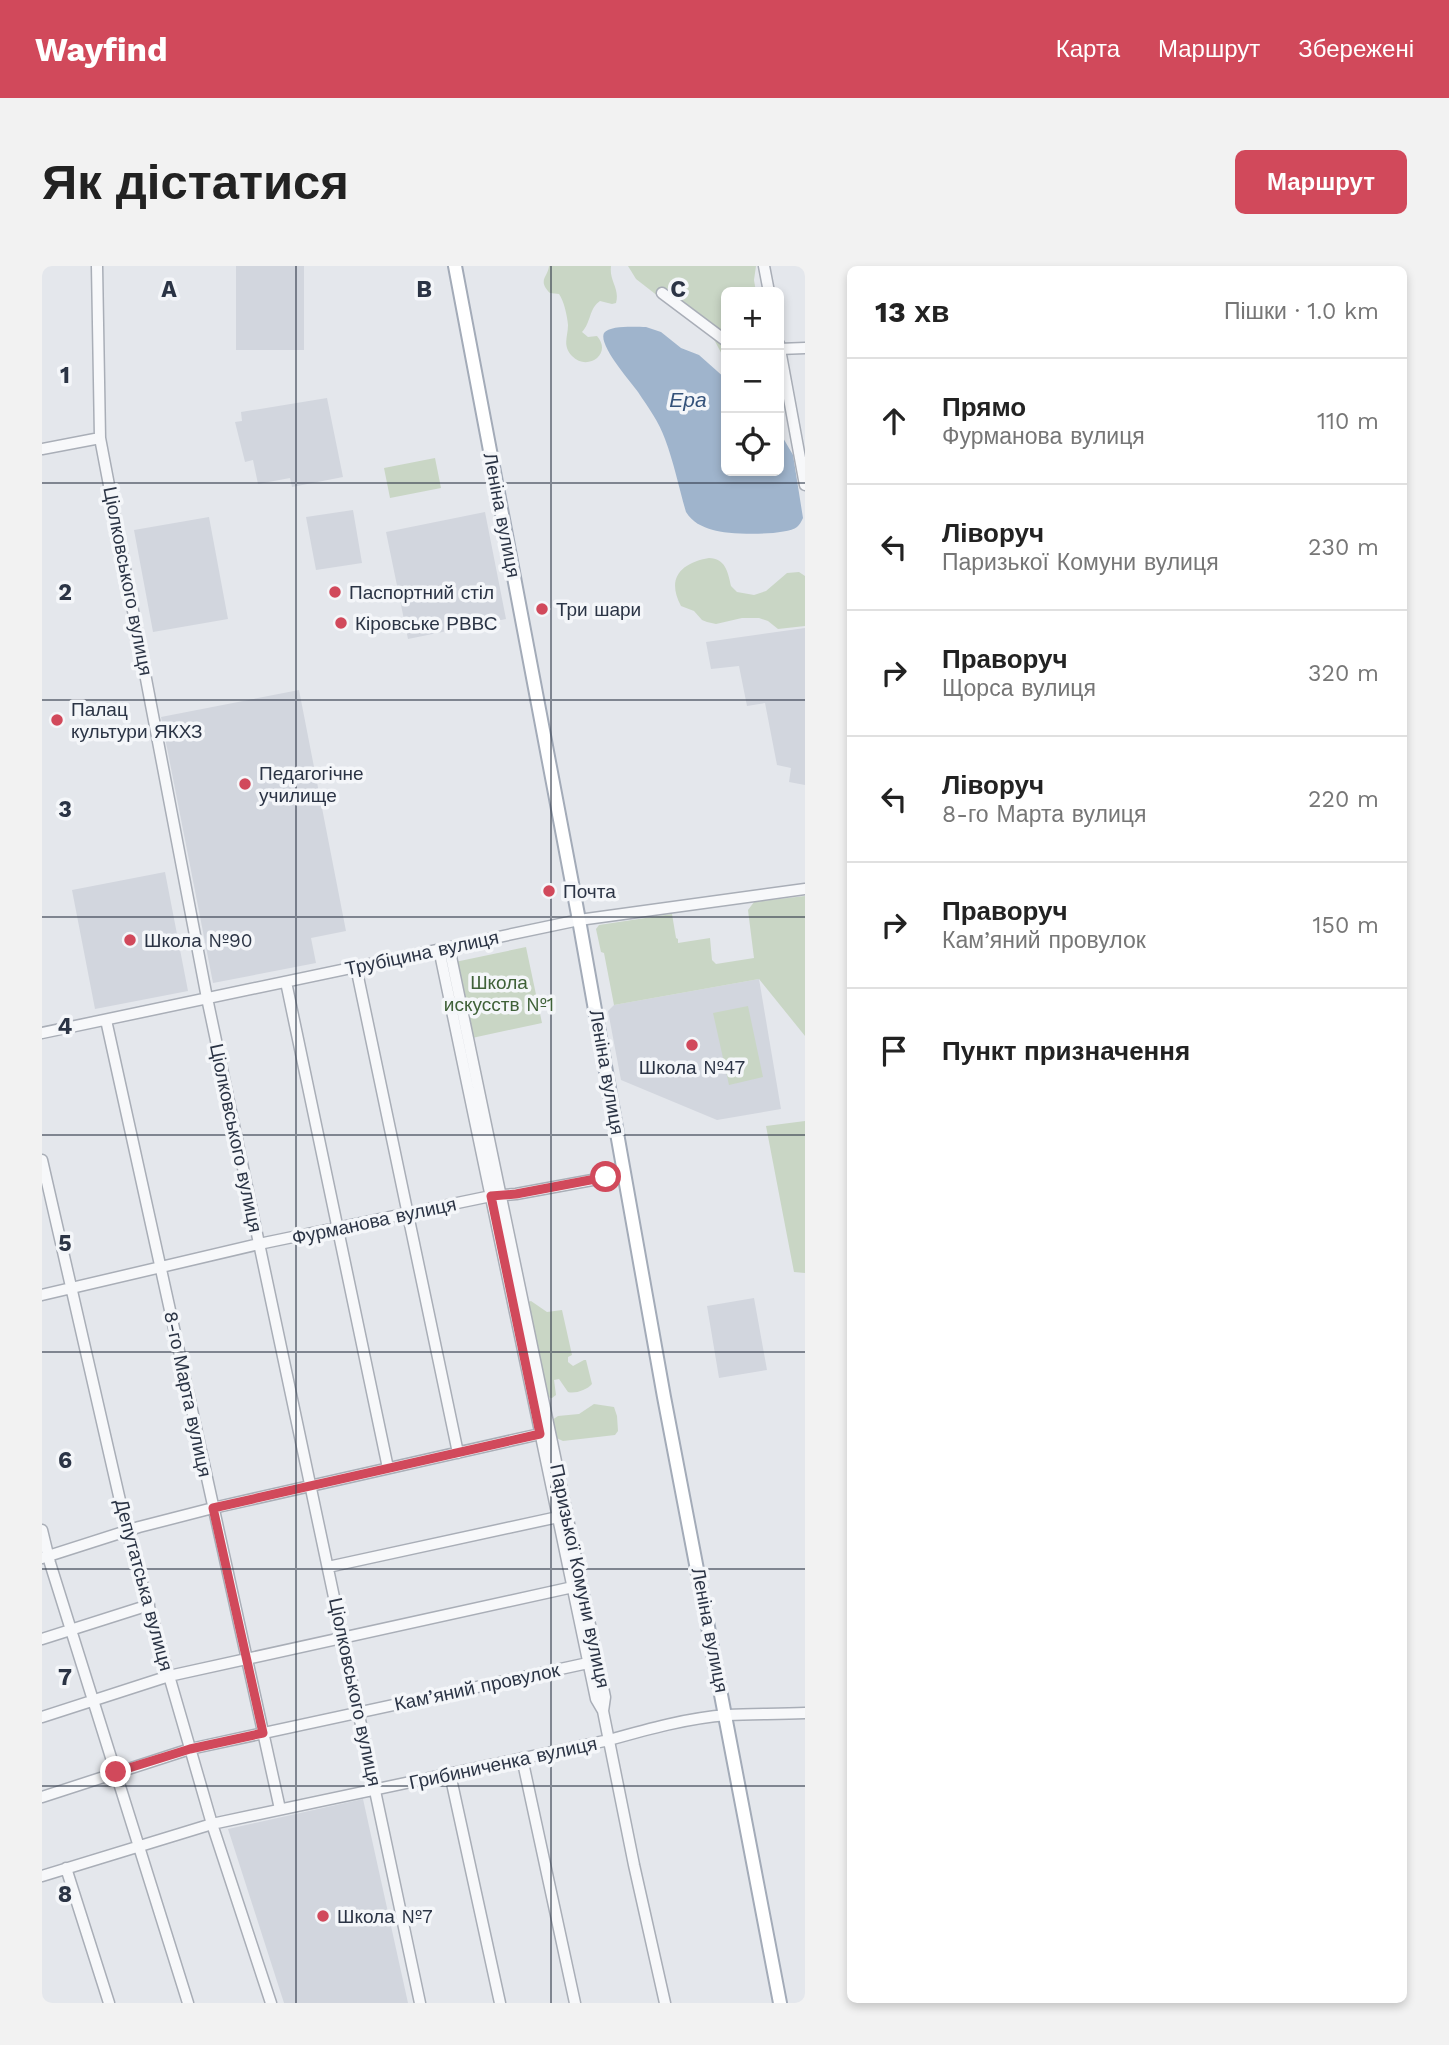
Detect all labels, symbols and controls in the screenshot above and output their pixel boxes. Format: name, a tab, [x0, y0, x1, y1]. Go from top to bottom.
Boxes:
text: Wayfind	[35, 30, 168, 69]
text: Карта	[1056, 35, 1120, 63]
text: Маршрут	[1158, 35, 1260, 63]
text: Збережені	[1298, 35, 1414, 63]
button: Маршрут	[1235, 150, 1407, 214]
text: Як дістатися	[42, 153, 349, 211]
text: A	[161, 276, 177, 303]
text: B	[416, 276, 432, 303]
text: C	[670, 276, 686, 303]
map controls	[721, 287, 784, 476]
button: +	[721, 287, 784, 350]
text: 13 хв	[875, 294, 949, 329]
text: Пішки · 1.0 km	[1224, 298, 1379, 325]
button: −	[721, 350, 784, 413]
text: 1	[60, 362, 70, 389]
water label: Ера	[669, 387, 707, 412]
text: Прямо	[942, 392, 1026, 422]
icon: ahead	[875, 402, 913, 440]
text: 110 m	[1317, 408, 1379, 435]
button: locate	[721, 413, 784, 476]
text: Фурманова вулиця	[942, 423, 1145, 450]
street label: Леніна вулиця	[479, 451, 525, 579]
street label: Ціолковського вулиця	[98, 484, 158, 678]
text: Ліворуч	[942, 518, 1044, 548]
icon: left	[875, 528, 913, 566]
text: 230 m	[1308, 534, 1379, 561]
text: Паризької Комуни вулиця	[942, 549, 1219, 576]
text: 2	[58, 579, 72, 606]
place label: Паспортний стіл	[349, 581, 494, 604]
marker: Паспортний стіл	[327, 584, 343, 600]
place label: Три шари	[556, 598, 641, 621]
marker: Три шари	[534, 601, 550, 617]
place label: Кіровське РВВС	[355, 612, 497, 635]
marker: Кіровське РВВС	[333, 615, 349, 631]
text: Праворуч	[942, 644, 1068, 674]
icon: right	[875, 654, 913, 692]
text: 320 m	[1308, 660, 1379, 687]
text: Щорса вулиця	[942, 675, 1096, 702]
place label: Палац культури ЯКХЗ	[71, 698, 203, 743]
marker: Палац культури ЯКХЗ	[49, 712, 65, 728]
place label: Педагогічне училище	[259, 762, 364, 807]
text: Ліворуч	[942, 770, 1044, 800]
marker: Педагогічне училище	[237, 776, 253, 792]
icon: left	[875, 780, 913, 818]
text: 220 m	[1308, 786, 1379, 813]
text: 3	[58, 796, 72, 823]
text: 8-го Марта вулиця	[942, 801, 1146, 828]
place label: Почта	[563, 880, 616, 903]
marker: Почта	[541, 883, 557, 899]
text: Праворуч	[942, 896, 1068, 926]
icon: right	[875, 906, 913, 944]
text: 150 m	[1313, 912, 1379, 939]
street label: Трубіцина вулиця	[343, 925, 501, 981]
text: Кам’яний провулок	[942, 927, 1146, 954]
place label: Школа №90	[144, 929, 253, 952]
marker: Школа №90	[122, 932, 138, 948]
park label: Школа искусств №1	[444, 971, 554, 1016]
street label: Леніна вулиця	[585, 1008, 629, 1136]
text: 4	[58, 1013, 73, 1040]
icon: arrive	[875, 1032, 913, 1070]
text: Пункт призначення	[942, 1036, 1190, 1066]
marker: Школа №47	[684, 1037, 700, 1053]
street label: Ціолковського вулиця	[205, 1042, 267, 1234]
place label: Школа №47	[639, 1056, 745, 1079]
route start	[590, 1161, 621, 1192]
street label: Фурманова вулиця	[290, 1192, 458, 1250]
text: 5	[58, 1230, 72, 1257]
street label: 8-го Марта вулиця	[159, 1309, 217, 1479]
text: 6	[58, 1447, 72, 1474]
street label: Паризької Комуни вулиця	[545, 1462, 615, 1690]
street label: Депутатська вулиця	[110, 1496, 178, 1674]
street label: Леніна вулиця	[687, 1566, 733, 1694]
street label: Ціолковського вулиця	[324, 1596, 386, 1788]
street label: Кам’яний провулок	[392, 1658, 562, 1716]
text: 7	[58, 1664, 72, 1691]
street label: Грибиниченка вулиця	[407, 1732, 599, 1794]
route end	[100, 1756, 131, 1787]
text: 8	[58, 1881, 72, 1908]
place label: Школа №7	[337, 1905, 433, 1928]
marker: Школа №7	[315, 1908, 331, 1924]

